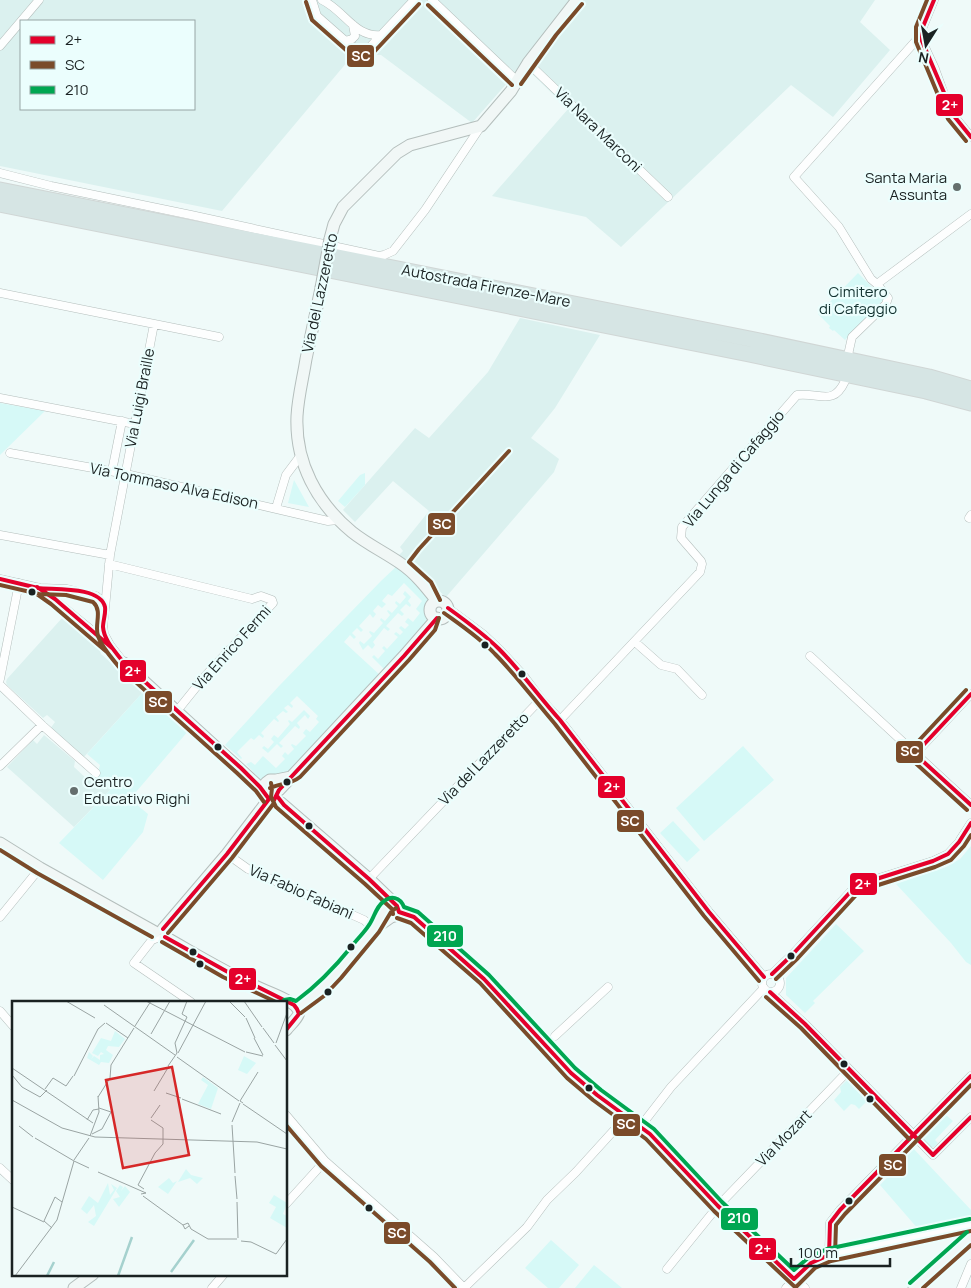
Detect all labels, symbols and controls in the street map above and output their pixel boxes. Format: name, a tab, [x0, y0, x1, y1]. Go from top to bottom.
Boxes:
legend	[20, 20, 195, 110]
north arrow	[901, 20, 951, 70]
text: 2+	[65, 29, 82, 50]
line badge: SC	[346, 44, 375, 68]
text: SC	[351, 46, 371, 65]
text: N	[917, 48, 930, 69]
text: SC	[65, 54, 85, 75]
text: 210	[65, 79, 89, 100]
street label: Via Nara Marconi	[550, 82, 647, 177]
line badge: 2+	[935, 93, 964, 117]
text: 2+	[942, 95, 958, 114]
place label: Santa Maria Assunta	[865, 167, 947, 205]
marker: Santa Maria Assunta	[951, 181, 963, 193]
street label: Via del Lazzeretto	[297, 231, 342, 355]
street label: Autostrada Firenze-Mare	[400, 259, 573, 312]
park label: Cimitero di Cafaggio	[819, 281, 897, 319]
street label: Via Luigi Braille	[120, 346, 159, 449]
street label: Via Lunga di Cafaggio	[678, 405, 789, 532]
street label: Via Tommaso Alva Edison	[88, 457, 260, 514]
line badge: SC	[427, 512, 456, 536]
text: SC	[432, 514, 452, 533]
unlabelled marker	[27, 587, 37, 597]
street label: Via Enrico Fermi	[188, 601, 275, 695]
unlabelled marker	[480, 640, 490, 650]
line badge: 2+	[119, 659, 147, 683]
text: 2+	[125, 661, 141, 680]
unlabelled marker	[517, 669, 527, 679]
line badge: SC	[144, 690, 173, 714]
text: SC	[148, 692, 168, 711]
street label: Via del Lazzeretto	[434, 707, 534, 810]
line badge: SC	[895, 740, 924, 764]
text: SC	[900, 741, 920, 760]
unlabelled marker	[213, 742, 223, 752]
place label: Centro Educativo Righi	[84, 771, 190, 809]
line badge: 2+	[597, 775, 626, 799]
unlabelled marker	[282, 777, 292, 787]
text: 2+	[604, 777, 620, 796]
marker: Centro Educativo Righi	[68, 785, 80, 797]
line badge: SC	[616, 809, 645, 833]
text: SC	[620, 811, 640, 830]
unlabelled marker	[304, 821, 314, 831]
street label: Via Fabio Fabiani	[246, 859, 357, 924]
line badge: 2+	[849, 872, 878, 896]
text: 2+	[855, 874, 871, 893]
line badge: 210	[426, 924, 464, 948]
text: 210	[433, 926, 457, 945]
unlabelled marker	[346, 942, 356, 952]
unlabelled marker	[188, 947, 198, 957]
unlabelled marker	[786, 951, 796, 961]
unlabelled marker	[195, 959, 205, 969]
line badge: 2+	[228, 967, 257, 991]
text: 2+	[235, 969, 251, 988]
unlabelled marker	[323, 987, 333, 997]
inset map	[12, 1001, 288, 1276]
unlabelled marker	[839, 1059, 849, 1069]
unlabelled marker	[584, 1083, 594, 1093]
unlabelled marker	[865, 1094, 875, 1104]
street label: Via Mozart	[751, 1104, 816, 1171]
line badge: SC	[612, 1113, 641, 1137]
text: SC	[616, 1114, 636, 1133]
line badge: SC	[878, 1153, 907, 1177]
text: SC	[883, 1155, 903, 1174]
unlabelled marker	[844, 1196, 854, 1206]
unlabelled marker	[364, 1203, 374, 1213]
line badge: 210	[720, 1207, 759, 1231]
text: 210	[727, 1208, 751, 1227]
line badge: SC	[383, 1221, 411, 1245]
text: SC	[387, 1223, 407, 1242]
scale bar	[791, 1236, 890, 1268]
line badge: 2+	[748, 1237, 777, 1261]
text: 2+	[755, 1239, 771, 1258]
text: 100 m	[798, 1242, 838, 1263]

